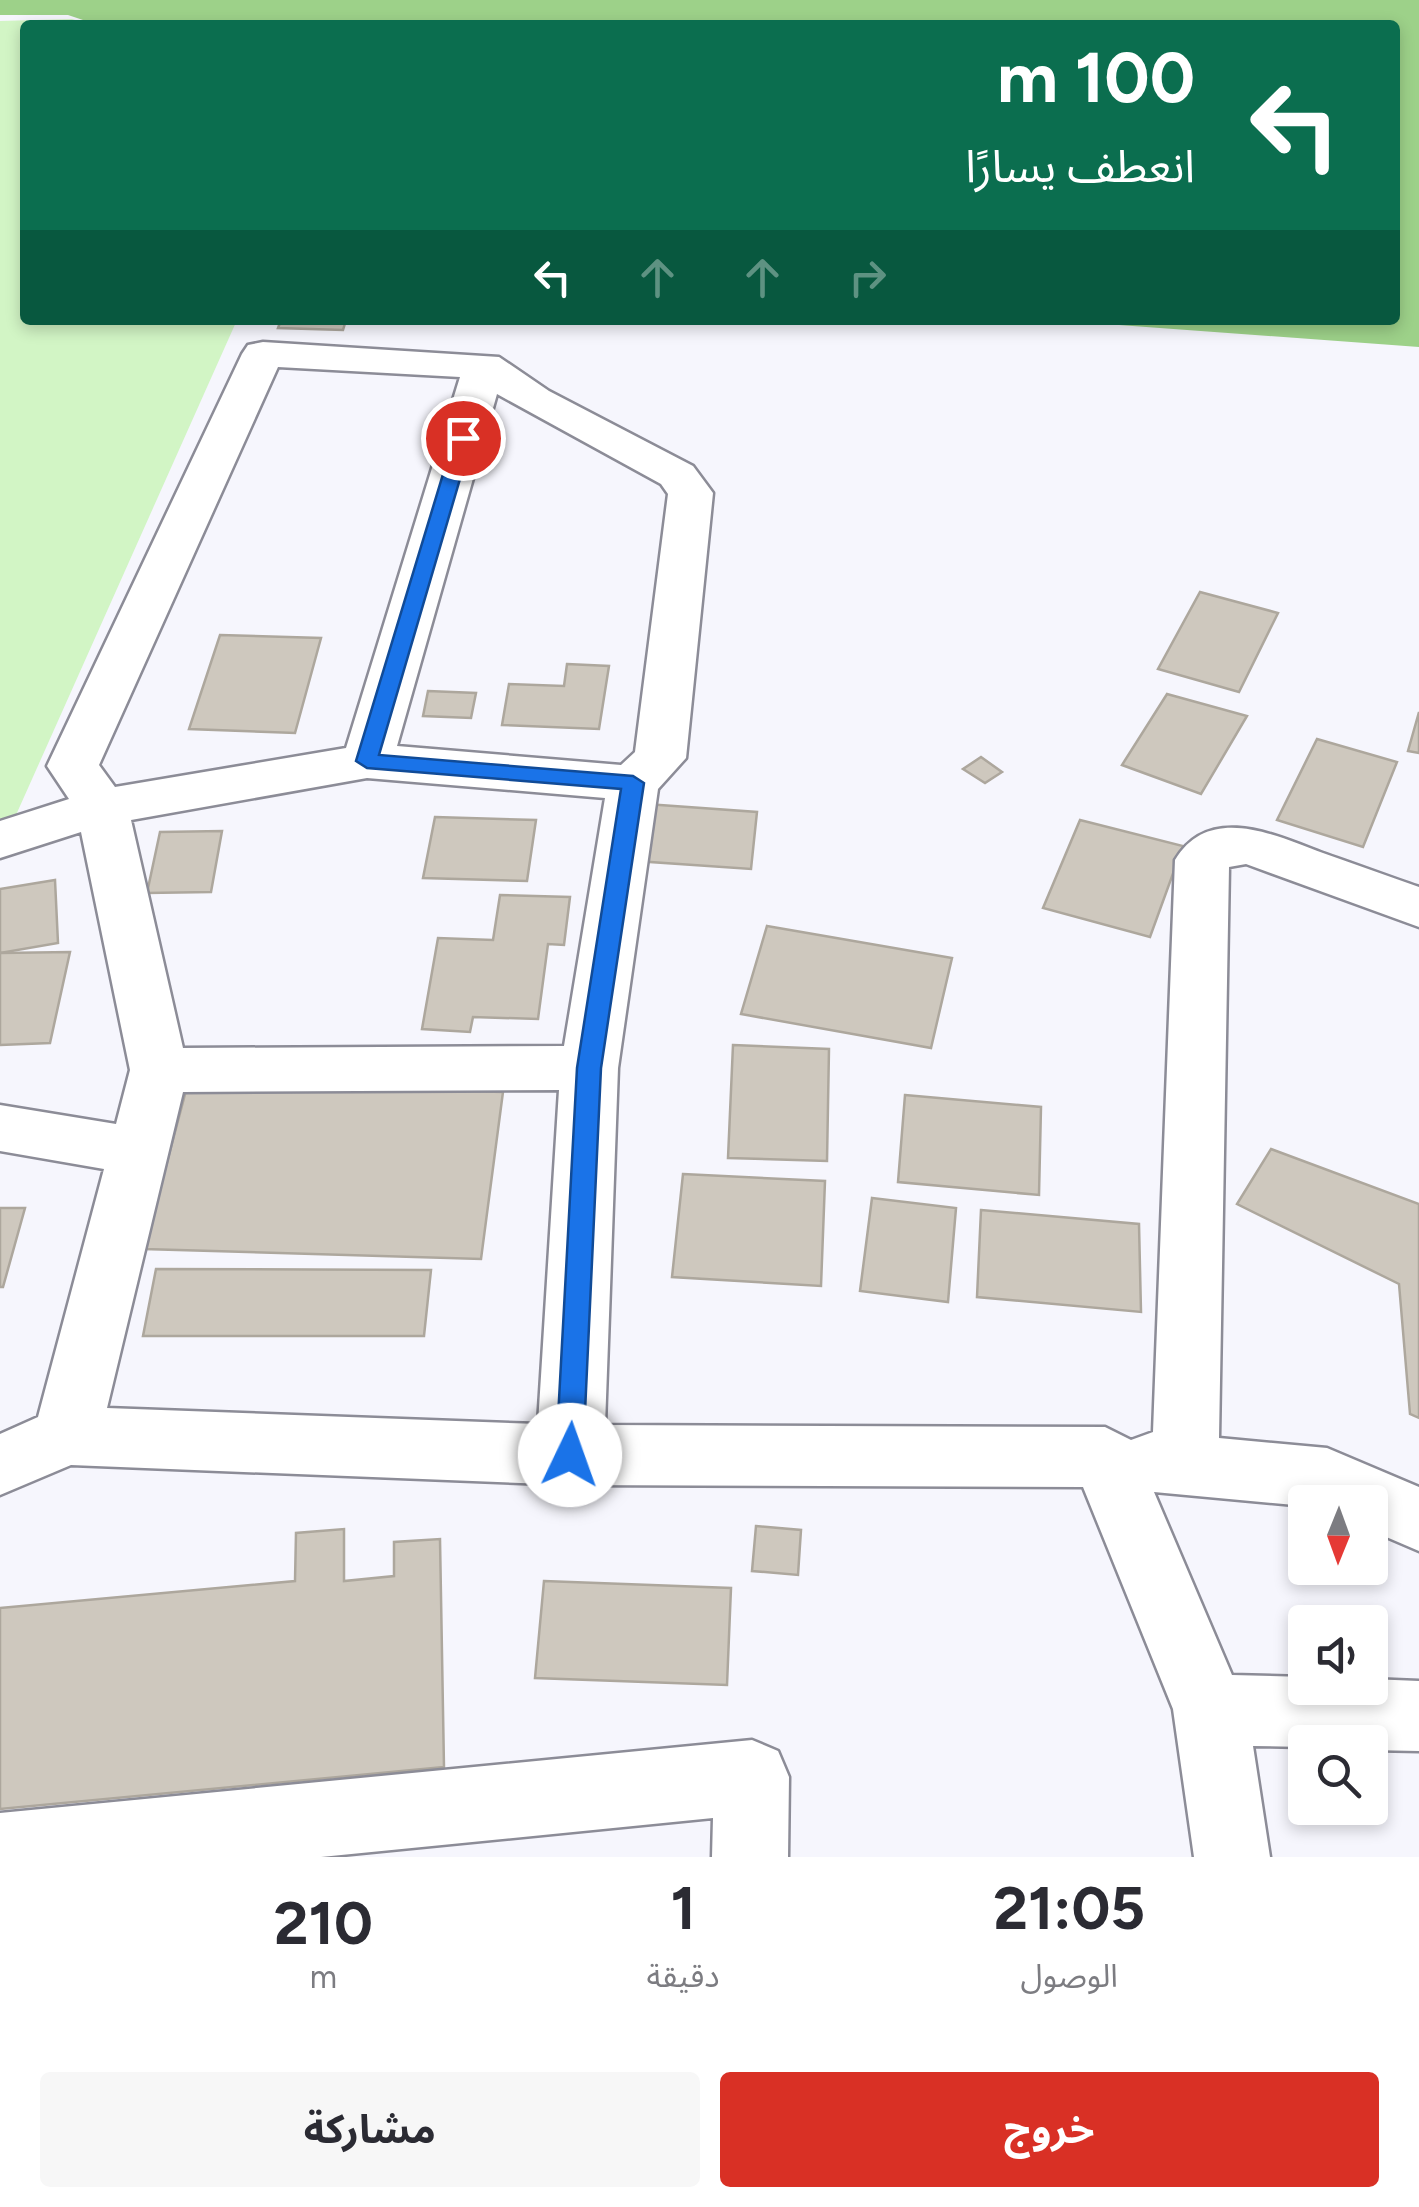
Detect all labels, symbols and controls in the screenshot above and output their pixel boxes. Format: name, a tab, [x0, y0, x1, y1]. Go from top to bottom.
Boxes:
text: 100 m	[997, 35, 1195, 120]
icon: left	[1230, 60, 1360, 190]
text: انعطف يسارًا	[965, 139, 1195, 193]
icon: left	[525, 250, 580, 305]
icon: ahead	[630, 250, 685, 305]
icon: ahead	[735, 250, 790, 305]
icon: right	[840, 250, 895, 305]
pin	[421, 396, 506, 481]
icon: arrive	[436, 411, 491, 466]
position arrow	[518, 1403, 622, 1507]
north arrow	[1288, 1485, 1388, 1585]
map controls	[1288, 1485, 1388, 1825]
button: sound	[1288, 1605, 1388, 1705]
button: search	[1288, 1725, 1388, 1825]
text: 1	[670, 1872, 696, 1944]
text: 21:05	[993, 1872, 1145, 1944]
text: 210	[274, 1887, 373, 1959]
text: دقيقة	[647, 1957, 720, 1995]
text: الوصول	[1021, 1957, 1118, 1995]
text: m	[310, 1958, 337, 1996]
button: مشاركة	[40, 2072, 700, 2187]
button: خروج	[720, 2072, 1379, 2187]

